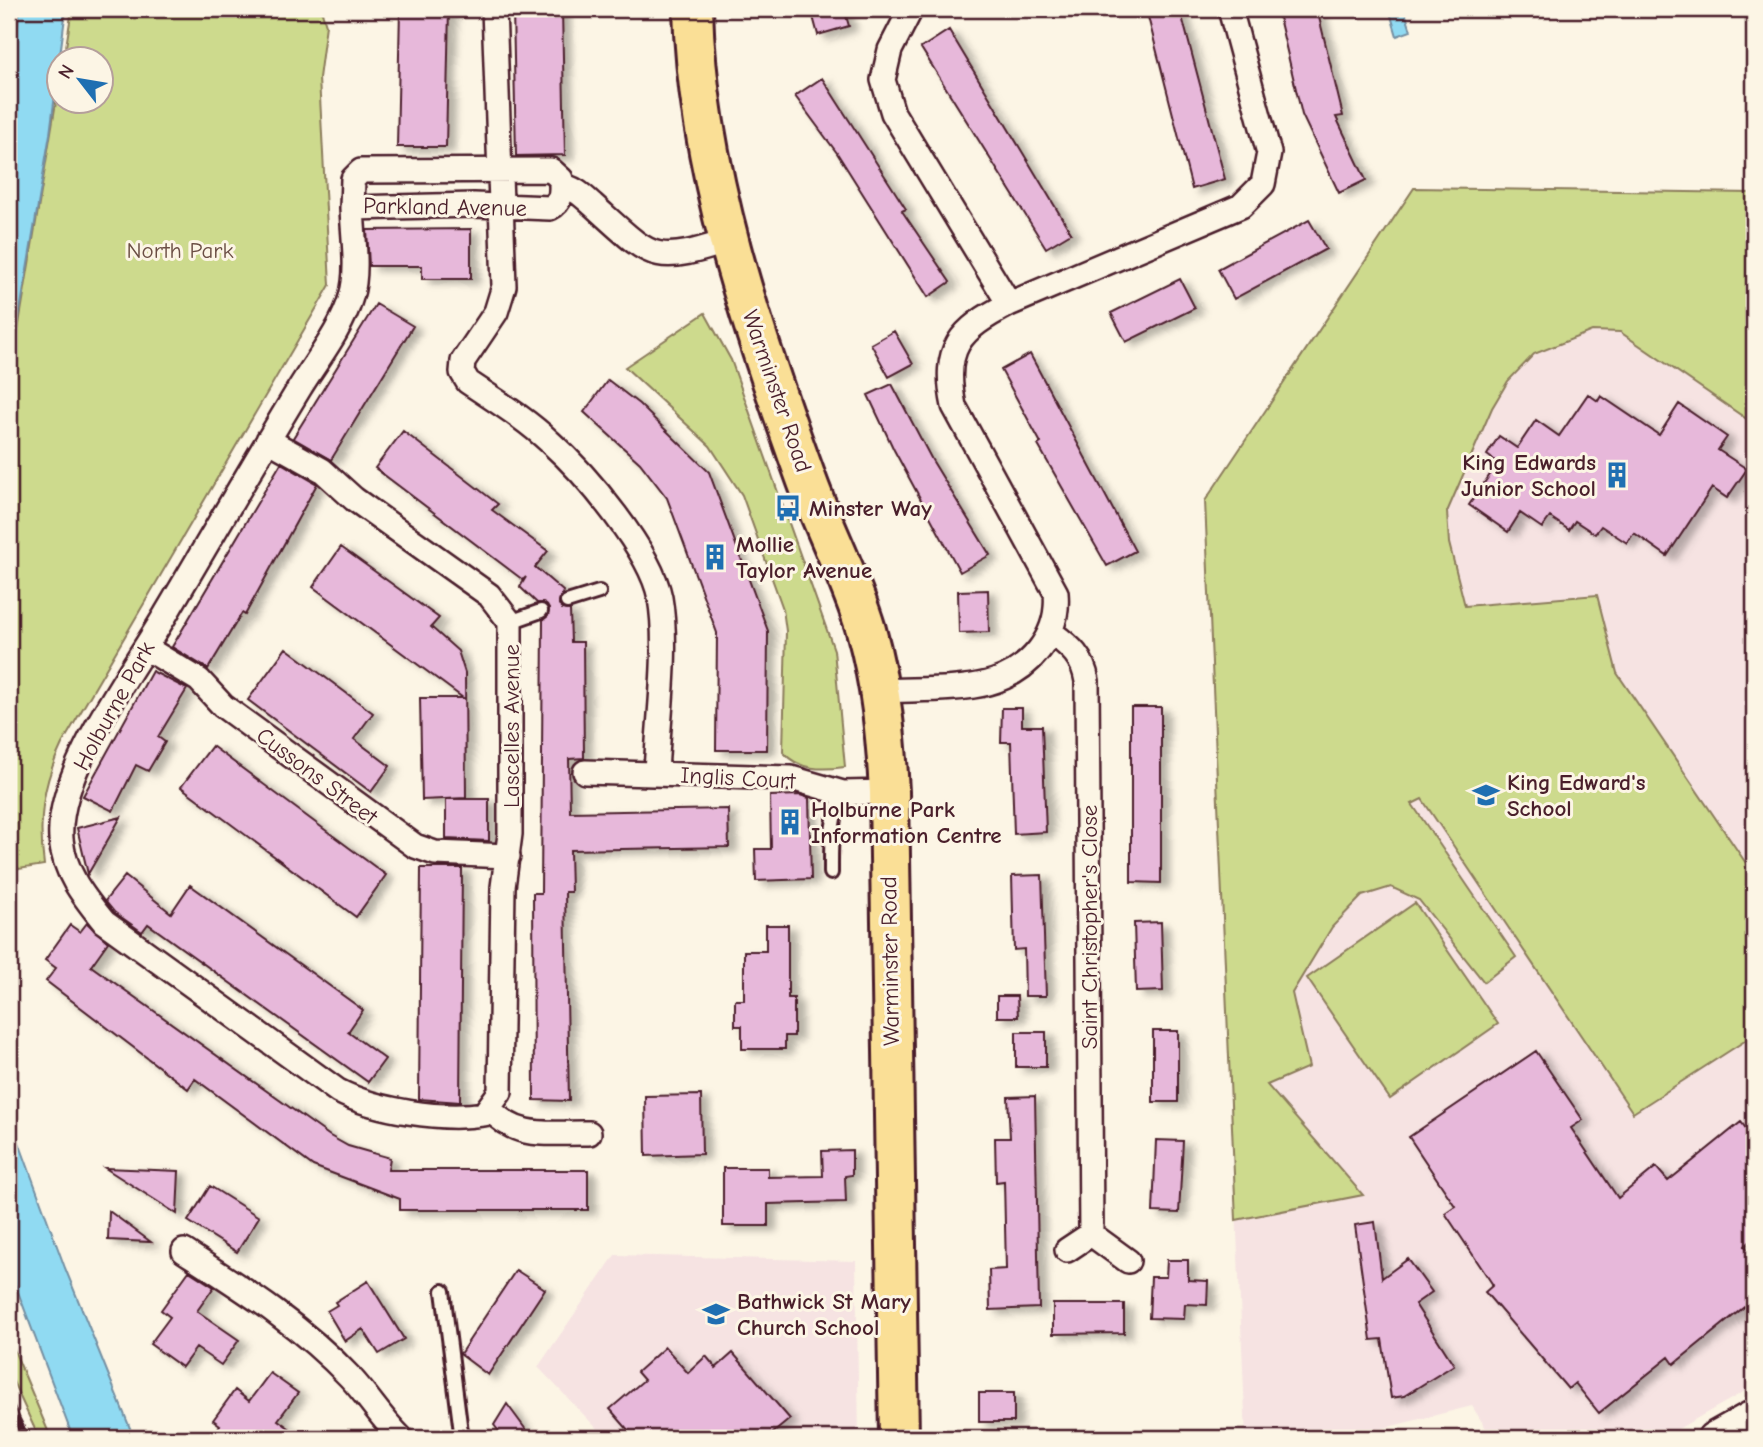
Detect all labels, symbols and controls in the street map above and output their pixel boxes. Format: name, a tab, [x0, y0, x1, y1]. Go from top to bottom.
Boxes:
north arrow	[46, 46, 116, 116]
text: N	[54, 61, 79, 83]
street label: Parkland Avenue	[363, 192, 527, 222]
park label: North Park	[126, 237, 234, 264]
street label: Warminster Road	[737, 306, 817, 476]
place label: King Edwards Junior School	[1461, 449, 1596, 502]
building icon: King Edwards Junior School	[1602, 460, 1632, 490]
bus stop icon: Minster Way	[773, 493, 803, 523]
place label: Minster Way	[809, 495, 932, 522]
place label: Mollie Taylor Avenue	[736, 531, 872, 584]
building icon: Mollie Taylor Avenue	[700, 542, 730, 572]
street label: Holburne Park	[68, 637, 160, 775]
street label: Lascelles Avenue	[498, 644, 525, 808]
street label: Cussons Street	[251, 722, 384, 831]
street label: Inglis Court	[680, 762, 798, 795]
place label: King Edward's School	[1507, 769, 1646, 822]
school or university icon: King Edward's School	[1471, 780, 1501, 810]
place label: Holburne Park Information Centre	[811, 796, 1002, 849]
street label: Saint Christopher's Close	[1076, 805, 1103, 1049]
building icon: Holburne Park Information Centre	[775, 807, 805, 837]
street label: Warminster Road	[875, 876, 905, 1046]
place label: Bathwick St Mary Church School	[737, 1288, 911, 1341]
school or university icon: Bathwick St Mary Church School	[701, 1299, 731, 1329]

